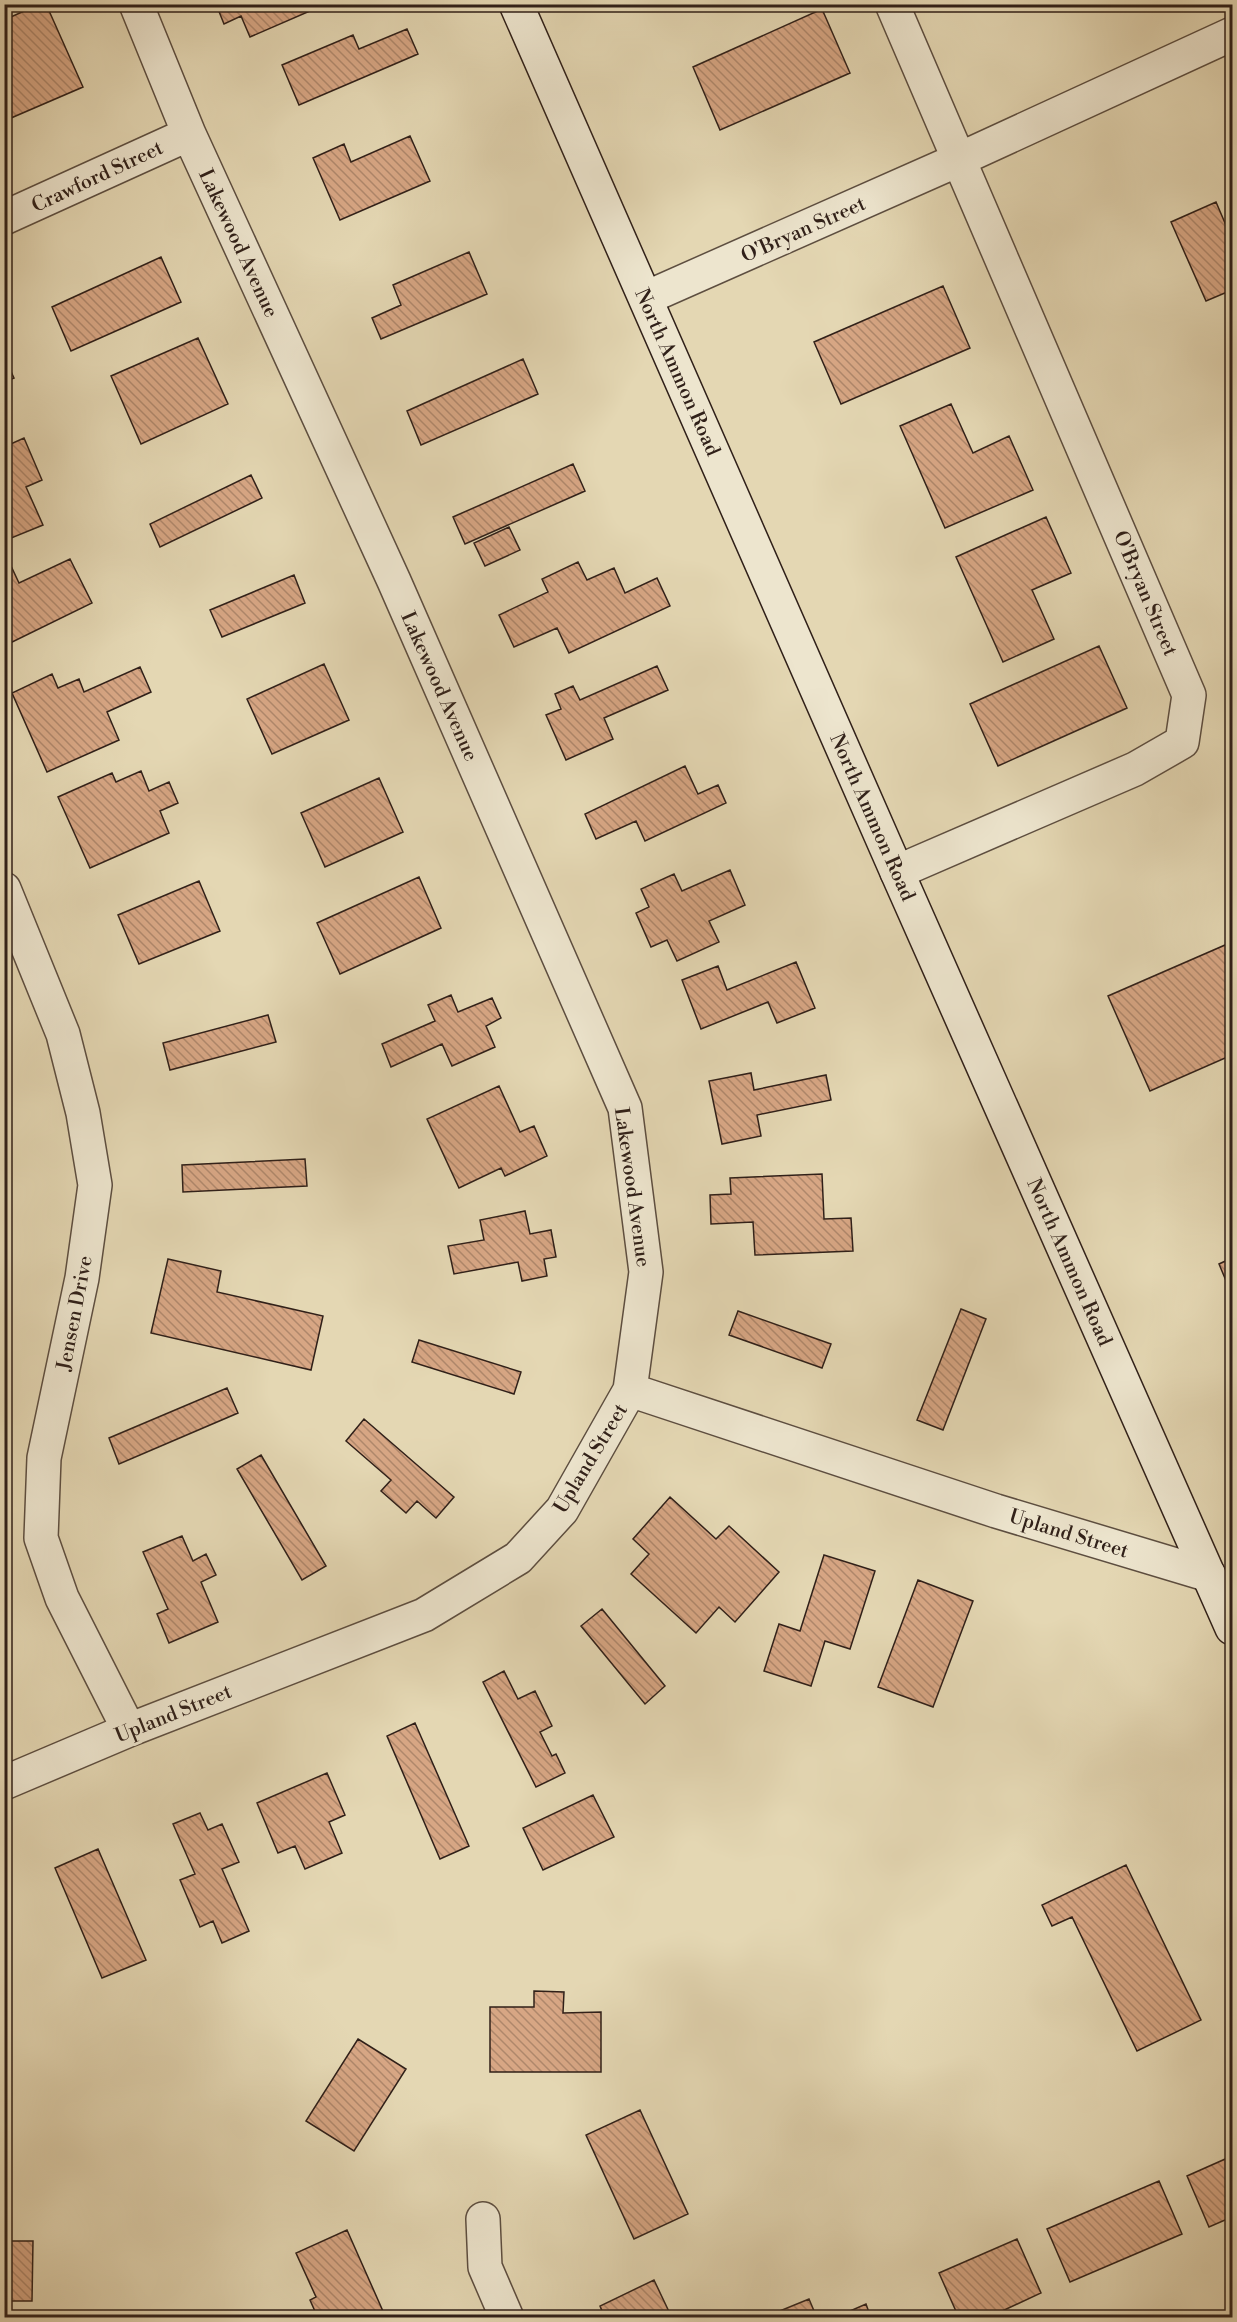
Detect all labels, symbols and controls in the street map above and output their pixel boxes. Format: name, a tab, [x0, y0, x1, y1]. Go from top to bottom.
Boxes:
street label: Crawford Street	[28, 136, 167, 219]
street label: Lakewood Avenue	[192, 165, 283, 322]
street label: O'Bryan Street	[737, 192, 870, 269]
street label: North Ammon Road	[628, 285, 725, 461]
street label: O'Bryan Street	[1107, 527, 1182, 660]
street label: Lakewood Avenue	[394, 608, 483, 765]
street label: North Ammon Road	[823, 730, 920, 906]
street label: Lakewood Avenue	[608, 1106, 655, 1269]
street label: North Ammon Road	[1020, 1175, 1117, 1351]
street label: Jensen Drive	[52, 1254, 99, 1374]
street label: Upland Street	[549, 1399, 634, 1518]
street label: Upland Street	[1006, 1504, 1131, 1564]
street label: Upland Street	[112, 1680, 236, 1749]

